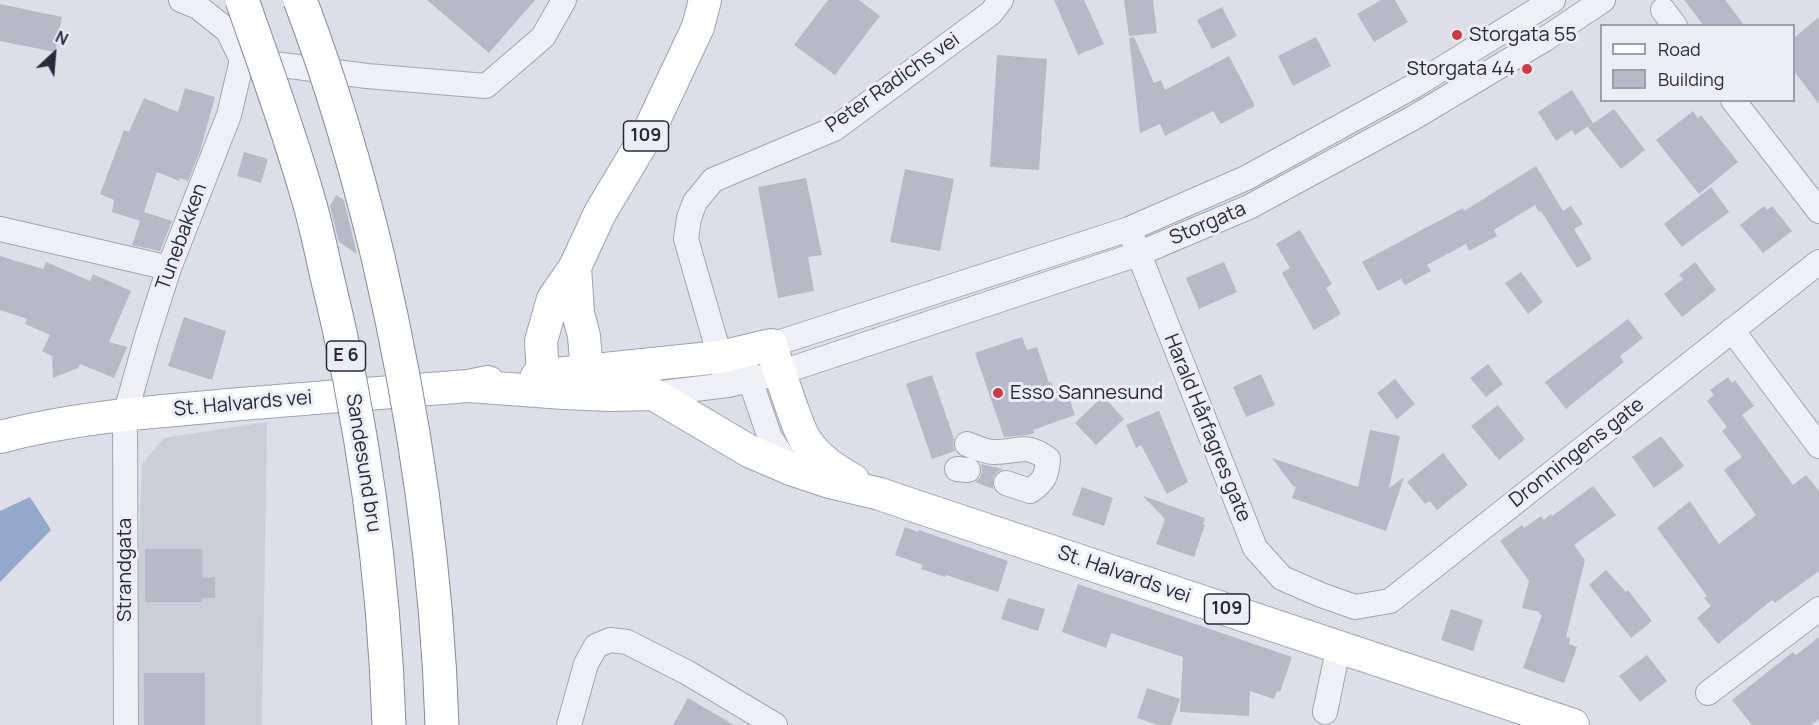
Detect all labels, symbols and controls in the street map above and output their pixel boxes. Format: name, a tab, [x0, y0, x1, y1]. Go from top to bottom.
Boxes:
place label: Storgata 55	[1469, 23, 1577, 47]
north arrow	[24, 24, 84, 84]
legend	[1600, 24, 1795, 102]
text: N	[52, 25, 72, 50]
street label: Peter Radichs vei	[821, 28, 965, 138]
marker: Storgata 55	[1450, 28, 1464, 42]
text: Road	[1658, 37, 1701, 61]
place label: Storgata 44	[1407, 57, 1515, 81]
marker: Storgata 44	[1520, 62, 1534, 76]
text: Building	[1658, 67, 1724, 91]
road number: 109	[624, 121, 668, 151]
street label: Tunebakken	[152, 180, 212, 294]
street label: Storgata	[1166, 197, 1250, 251]
street label: Harald Hårfagres gate	[1158, 331, 1256, 525]
road number: E 6	[326, 341, 366, 371]
place label: Esso Sannesund	[1010, 381, 1163, 405]
street label: St. Halvards vei	[173, 386, 313, 422]
marker: Esso Sannesund	[991, 386, 1005, 400]
street label: Sandesund bru	[340, 392, 386, 534]
street label: Dronningens gate	[1505, 393, 1649, 513]
street label: Strandgata	[113, 518, 137, 622]
street label: St. Halvards vei	[1054, 541, 1194, 609]
road number: 109	[1204, 594, 1250, 624]

